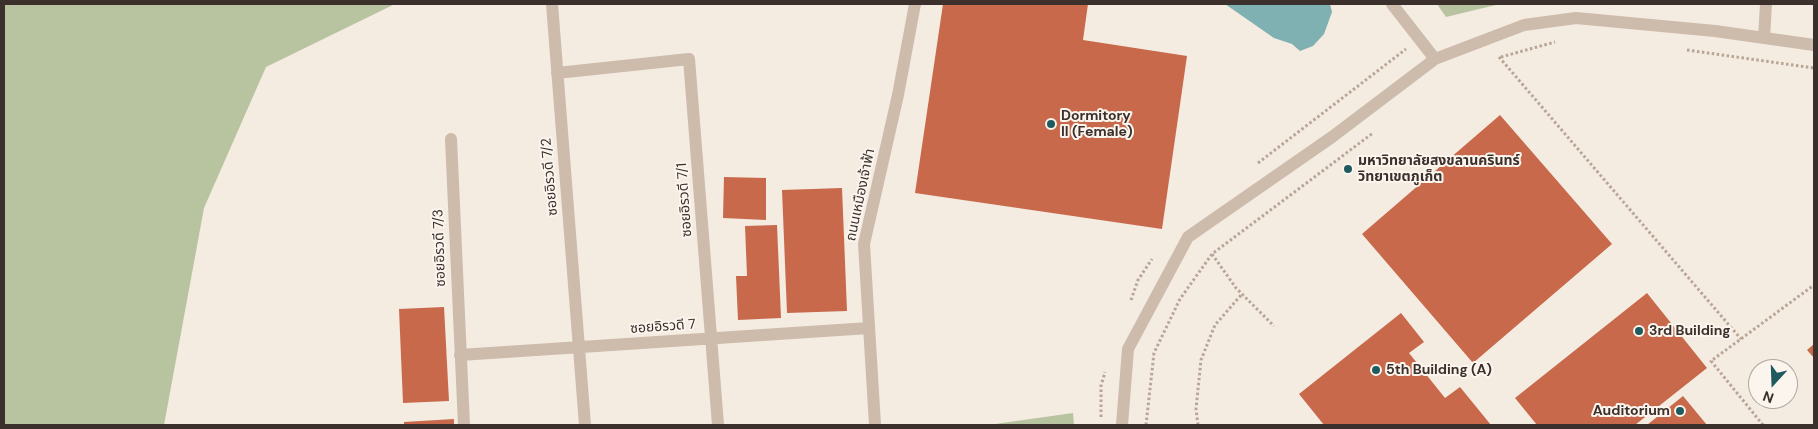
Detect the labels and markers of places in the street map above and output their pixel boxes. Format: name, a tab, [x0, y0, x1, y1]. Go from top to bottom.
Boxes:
place label: Dormitory II (Female)	[1061, 108, 1133, 140]
marker: Dormitory II (Female)	[1045, 118, 1057, 130]
place label: มหาวิทยาลัยสงขลานครินทร์ วิทยาเขตภูเก็ต	[1358, 153, 1520, 186]
marker: มหาวิทยาลัยสงขลานครินทร์ วิทยาเขตภูเก็ต	[1342, 163, 1354, 175]
place label: 3rd Building	[1649, 323, 1731, 339]
marker: 3rd Building	[1633, 325, 1645, 337]
place label: 5th Building (A)	[1386, 362, 1492, 378]
marker: 5th Building (A)	[1370, 364, 1382, 376]
place label: Auditorium	[1593, 403, 1670, 419]
marker: Auditorium	[1674, 405, 1686, 417]

